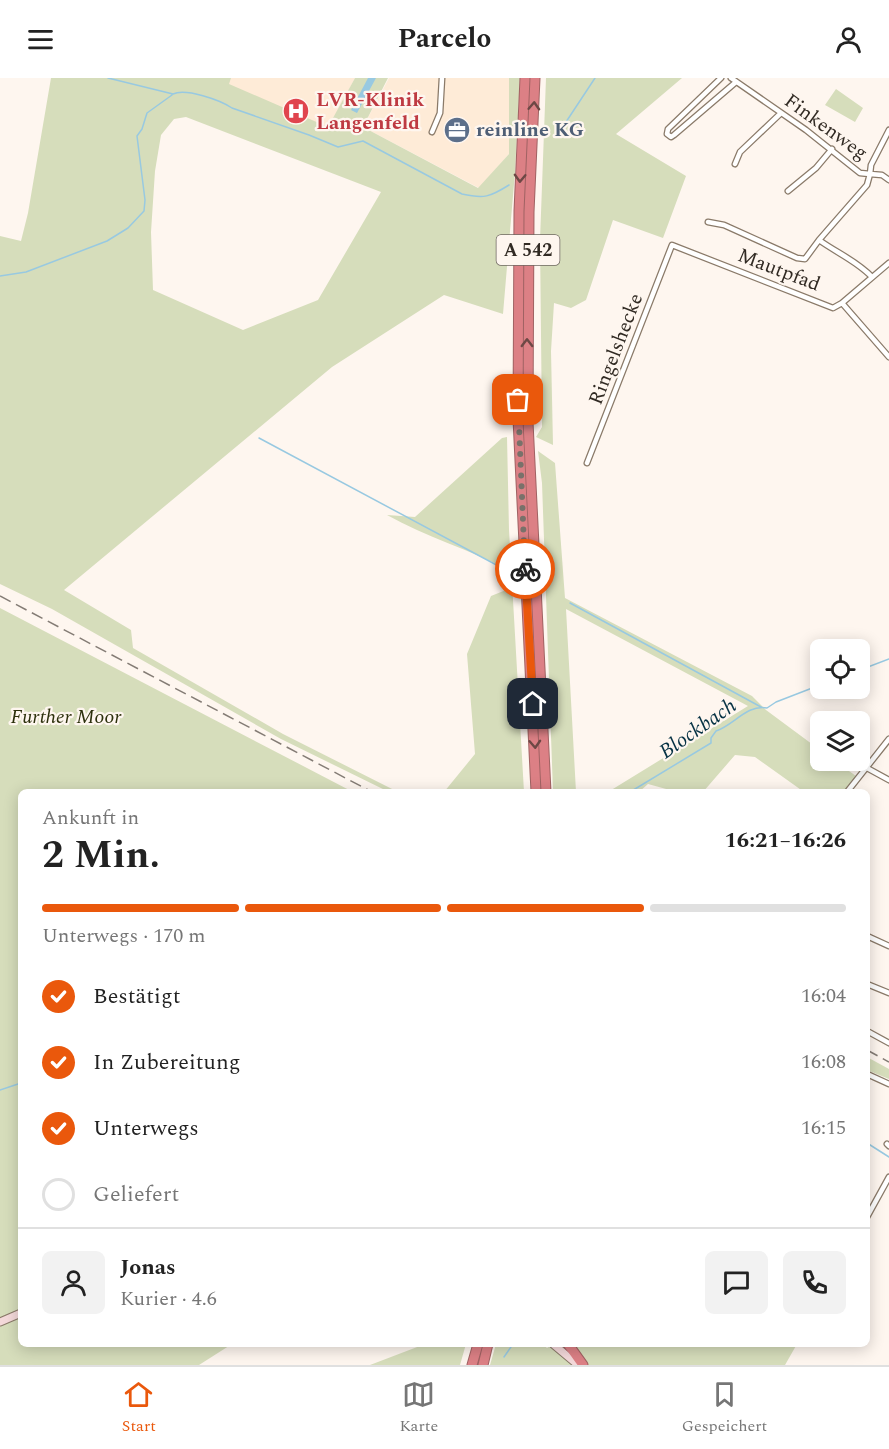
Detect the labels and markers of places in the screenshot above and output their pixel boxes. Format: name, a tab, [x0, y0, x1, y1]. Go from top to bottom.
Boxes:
place label: LVR-Klinik Langenfeld	[316, 85, 424, 138]
hospital icon: LVR-Klinik Langenfeld	[281, 96, 311, 126]
office icon: reinline KG	[442, 115, 472, 145]
place label: reinline KG	[476, 115, 584, 145]
pin	[492, 374, 543, 425]
pin	[507, 678, 558, 729]

